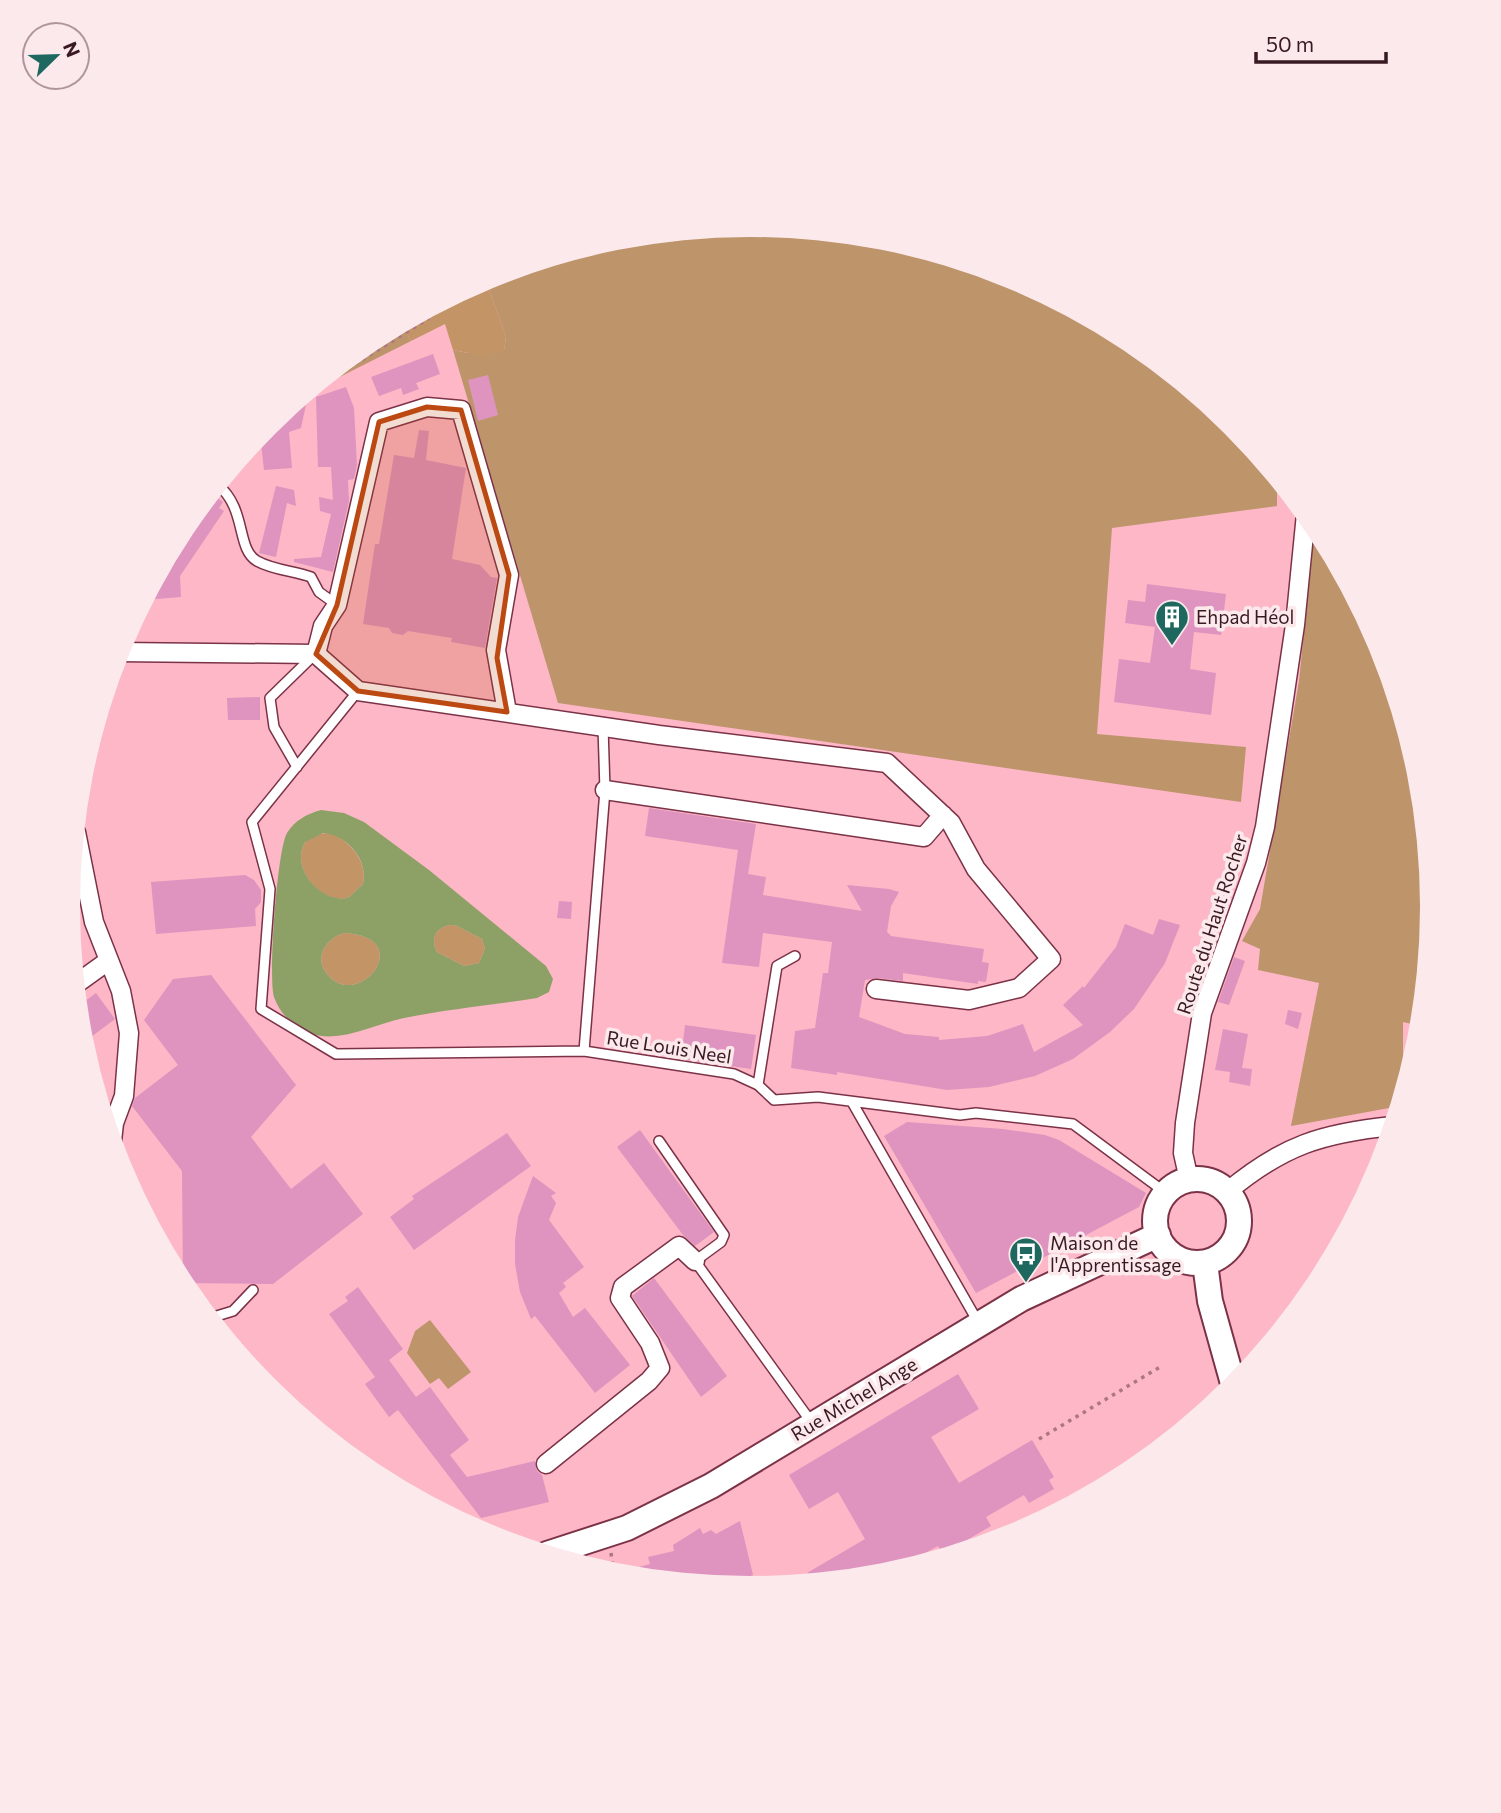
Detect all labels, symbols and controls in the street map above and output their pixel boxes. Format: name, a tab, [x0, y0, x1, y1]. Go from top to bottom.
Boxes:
north arrow	[21, 21, 91, 91]
scale bar	[1256, 21, 1386, 65]
text: 50 m	[1266, 31, 1314, 56]
text: N	[59, 38, 85, 60]
building icon: Ehpad Héol	[1153, 598, 1191, 647]
place label: Ehpad Héol	[1196, 605, 1294, 628]
street label: Route du Haut Rocher	[1172, 830, 1252, 1017]
street label: Rue Louis Neel	[605, 1025, 733, 1068]
place label: Maison de l'Apprentissage	[1050, 1231, 1181, 1276]
bus stop icon: Maison de l'Apprentissage	[1007, 1235, 1045, 1284]
street label: Rue Michel Ange	[787, 1352, 921, 1445]

